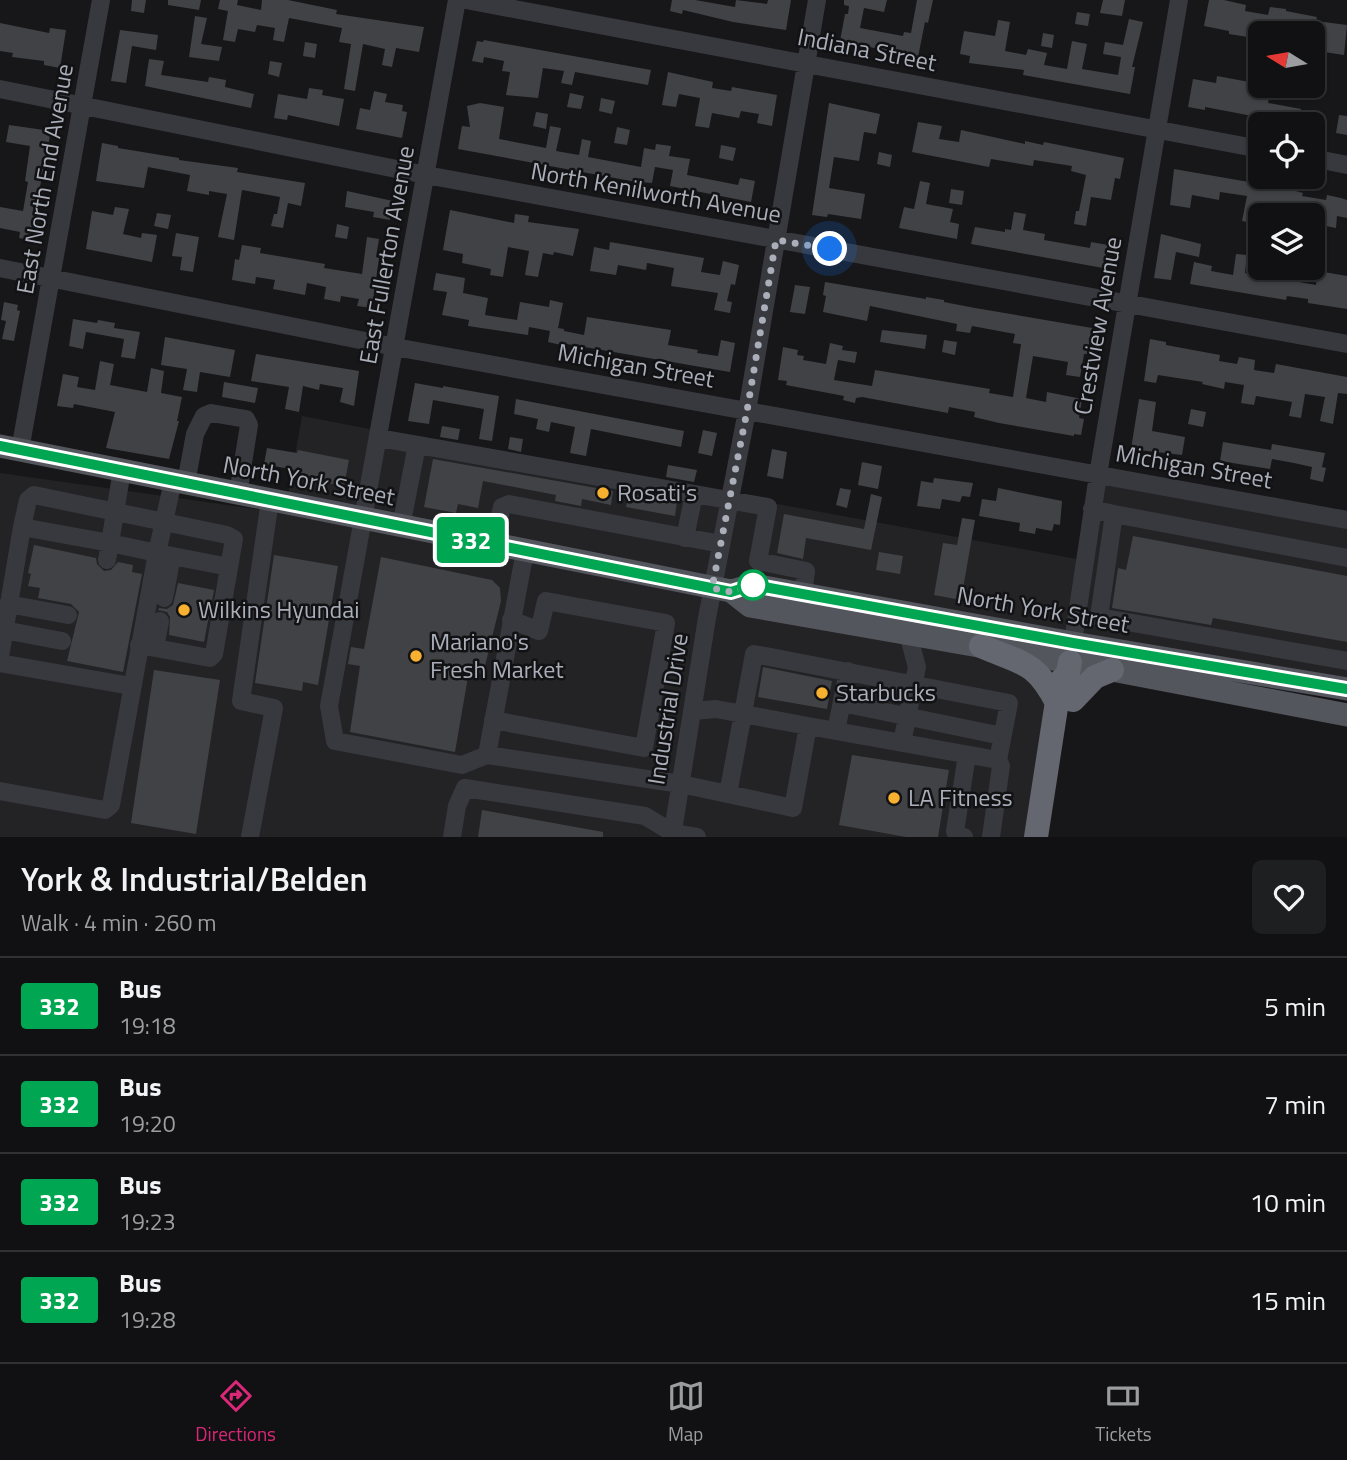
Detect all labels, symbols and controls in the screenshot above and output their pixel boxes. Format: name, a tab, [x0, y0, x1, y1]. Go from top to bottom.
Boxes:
street label: Indiana Street	[795, 18, 940, 80]
north arrow	[1248, 21, 1325, 98]
map controls	[1248, 21, 1325, 280]
street label: East North End Avenue	[6, 61, 82, 297]
button: locate	[1248, 112, 1325, 189]
street label: East Fullerton Avenue	[349, 143, 423, 367]
street label: North Kenilworth Avenue	[528, 152, 784, 232]
button: layers	[1248, 203, 1325, 280]
your location	[812, 231, 847, 266]
street label: Crestview Avenue	[1064, 234, 1130, 418]
street label: Michigan Street	[555, 334, 718, 397]
street label: Michigan Street	[1113, 435, 1276, 498]
street label: North York Street	[220, 446, 399, 514]
place label: Rosati's	[617, 474, 697, 510]
marker: Rosati's	[595, 485, 611, 501]
line badge: 332	[431, 517, 511, 563]
text: 332	[451, 522, 491, 558]
unlabelled marker	[738, 570, 768, 600]
street label: North York Street	[954, 576, 1133, 642]
place label: Wilkins Hyundai	[198, 591, 360, 627]
marker: Wilkins Hyundai	[176, 602, 192, 618]
place label: Mariano's Fresh Market	[430, 623, 564, 687]
street label: Industrial Drive	[637, 631, 697, 787]
marker: Mariano's Fresh Market	[408, 648, 424, 664]
place label: Starbucks	[836, 674, 936, 710]
marker: Starbucks	[814, 685, 830, 701]
place label: LA Fitness	[908, 779, 1013, 815]
marker: LA Fitness	[886, 790, 902, 806]
text: York & Industrial/Belden	[21, 854, 368, 904]
button: heart	[1252, 860, 1326, 934]
text: Walk · 4 min · 260 m	[21, 905, 217, 940]
text: Bus	[119, 969, 161, 1008]
text: 5 min	[1264, 987, 1326, 1026]
text: 332	[39, 988, 80, 1024]
text: 19:18	[119, 1008, 176, 1043]
text: Bus	[119, 1067, 161, 1106]
text: 7 min	[1264, 1085, 1326, 1124]
text: 332	[39, 1086, 80, 1122]
text: 19:20	[119, 1106, 176, 1141]
text: Bus	[119, 1165, 161, 1204]
text: 10 min	[1250, 1183, 1326, 1222]
text: 332	[39, 1184, 80, 1220]
text: 19:23	[119, 1204, 176, 1239]
text: Bus	[119, 1263, 161, 1302]
text: 15 min	[1250, 1281, 1326, 1320]
text: 332	[39, 1282, 80, 1318]
text: 19:28	[119, 1302, 176, 1337]
tab: Directions	[195, 1377, 276, 1448]
tab: Map	[667, 1377, 705, 1448]
tab: Tickets	[1095, 1377, 1152, 1448]

